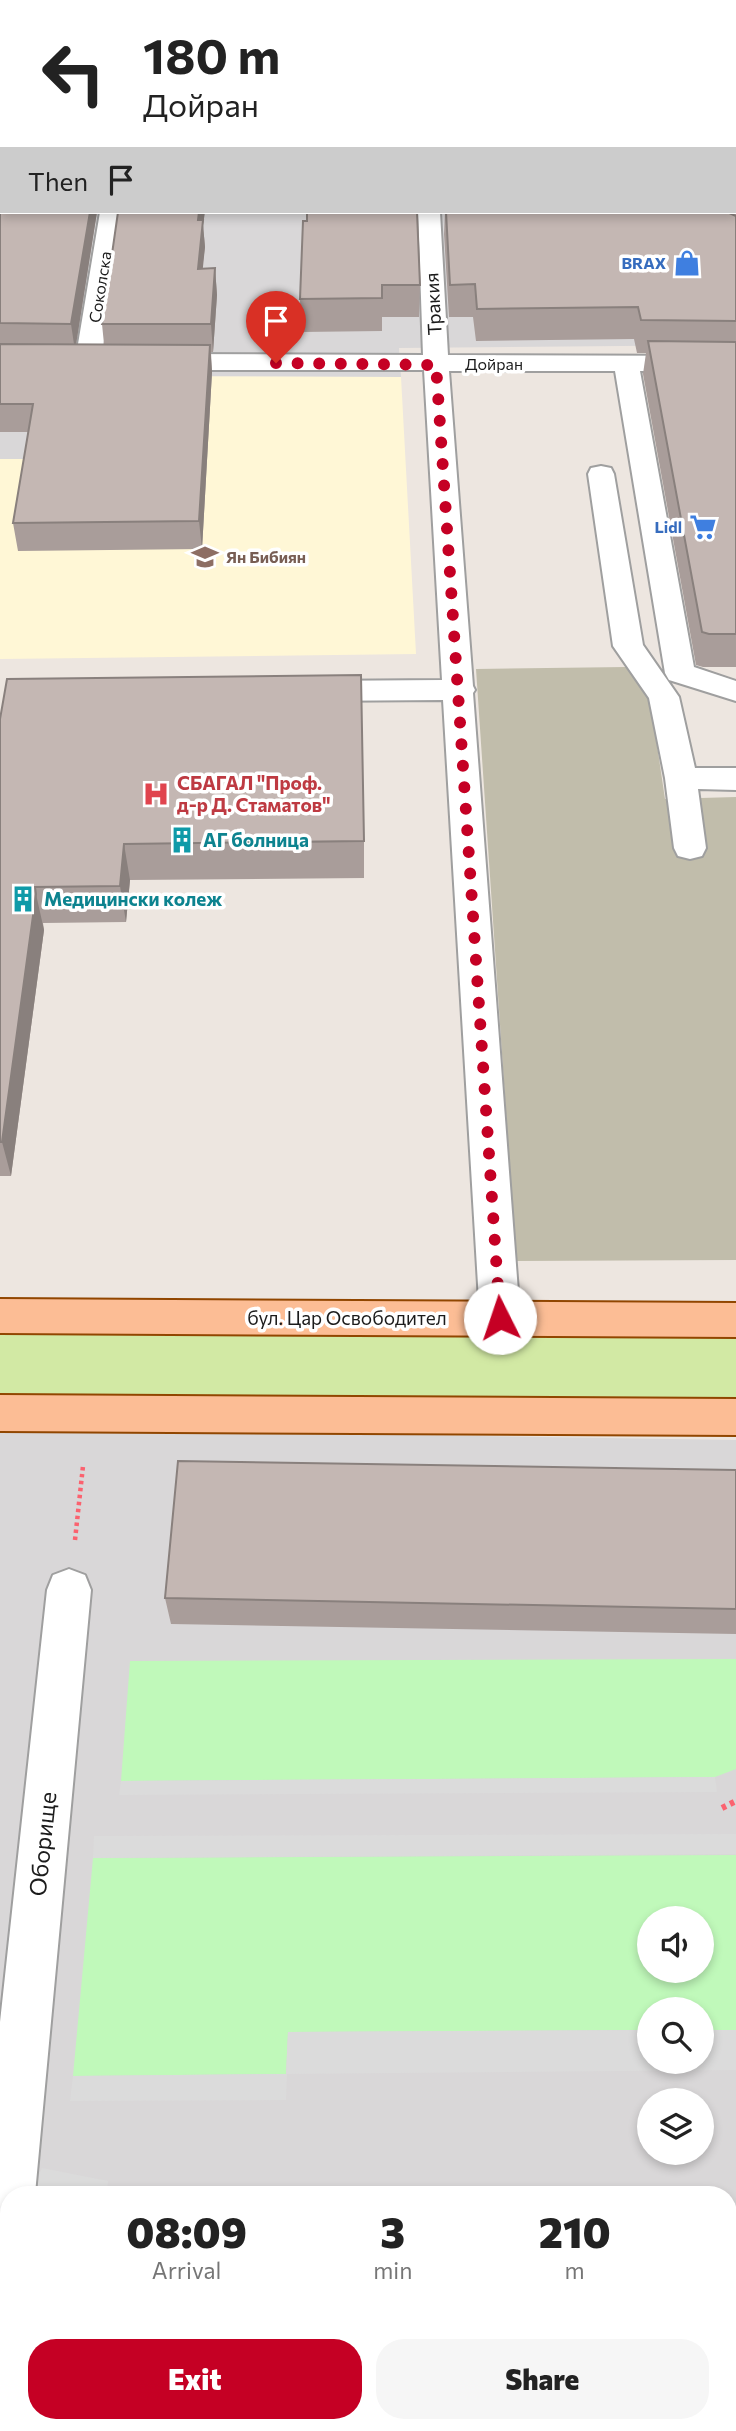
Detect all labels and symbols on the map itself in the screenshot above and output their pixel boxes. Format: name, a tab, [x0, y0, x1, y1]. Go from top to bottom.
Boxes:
shop icon: BRAX	[672, 248, 702, 278]
street label: Соколска	[84, 250, 115, 324]
place label: BRAX	[621, 253, 666, 272]
street label: Тракия	[419, 272, 446, 336]
pin	[246, 291, 306, 363]
street label: Дойран	[465, 354, 523, 373]
supermarket icon: Lidl	[688, 512, 718, 542]
place label: Lidl	[655, 517, 682, 536]
school or university icon: Ян Бибиян	[190, 542, 220, 572]
place label: Ян Бибиян	[226, 547, 306, 566]
place label: СБАГАЛ "Проф. д-р Д. Стаматов"	[177, 771, 330, 816]
hospital icon: СБАГАЛ "Проф. д-р Д. Стаматов"	[141, 779, 171, 809]
building icon: АГ болница	[167, 825, 197, 855]
place label: АГ болница	[203, 828, 309, 851]
building icon: Медицински колеж	[8, 884, 38, 914]
place label: Медицински колеж	[44, 887, 222, 910]
position arrow	[463, 1281, 537, 1355]
street label: бул. Цар Освободител	[247, 1306, 447, 1329]
street label: Оборище	[23, 1790, 61, 1897]

